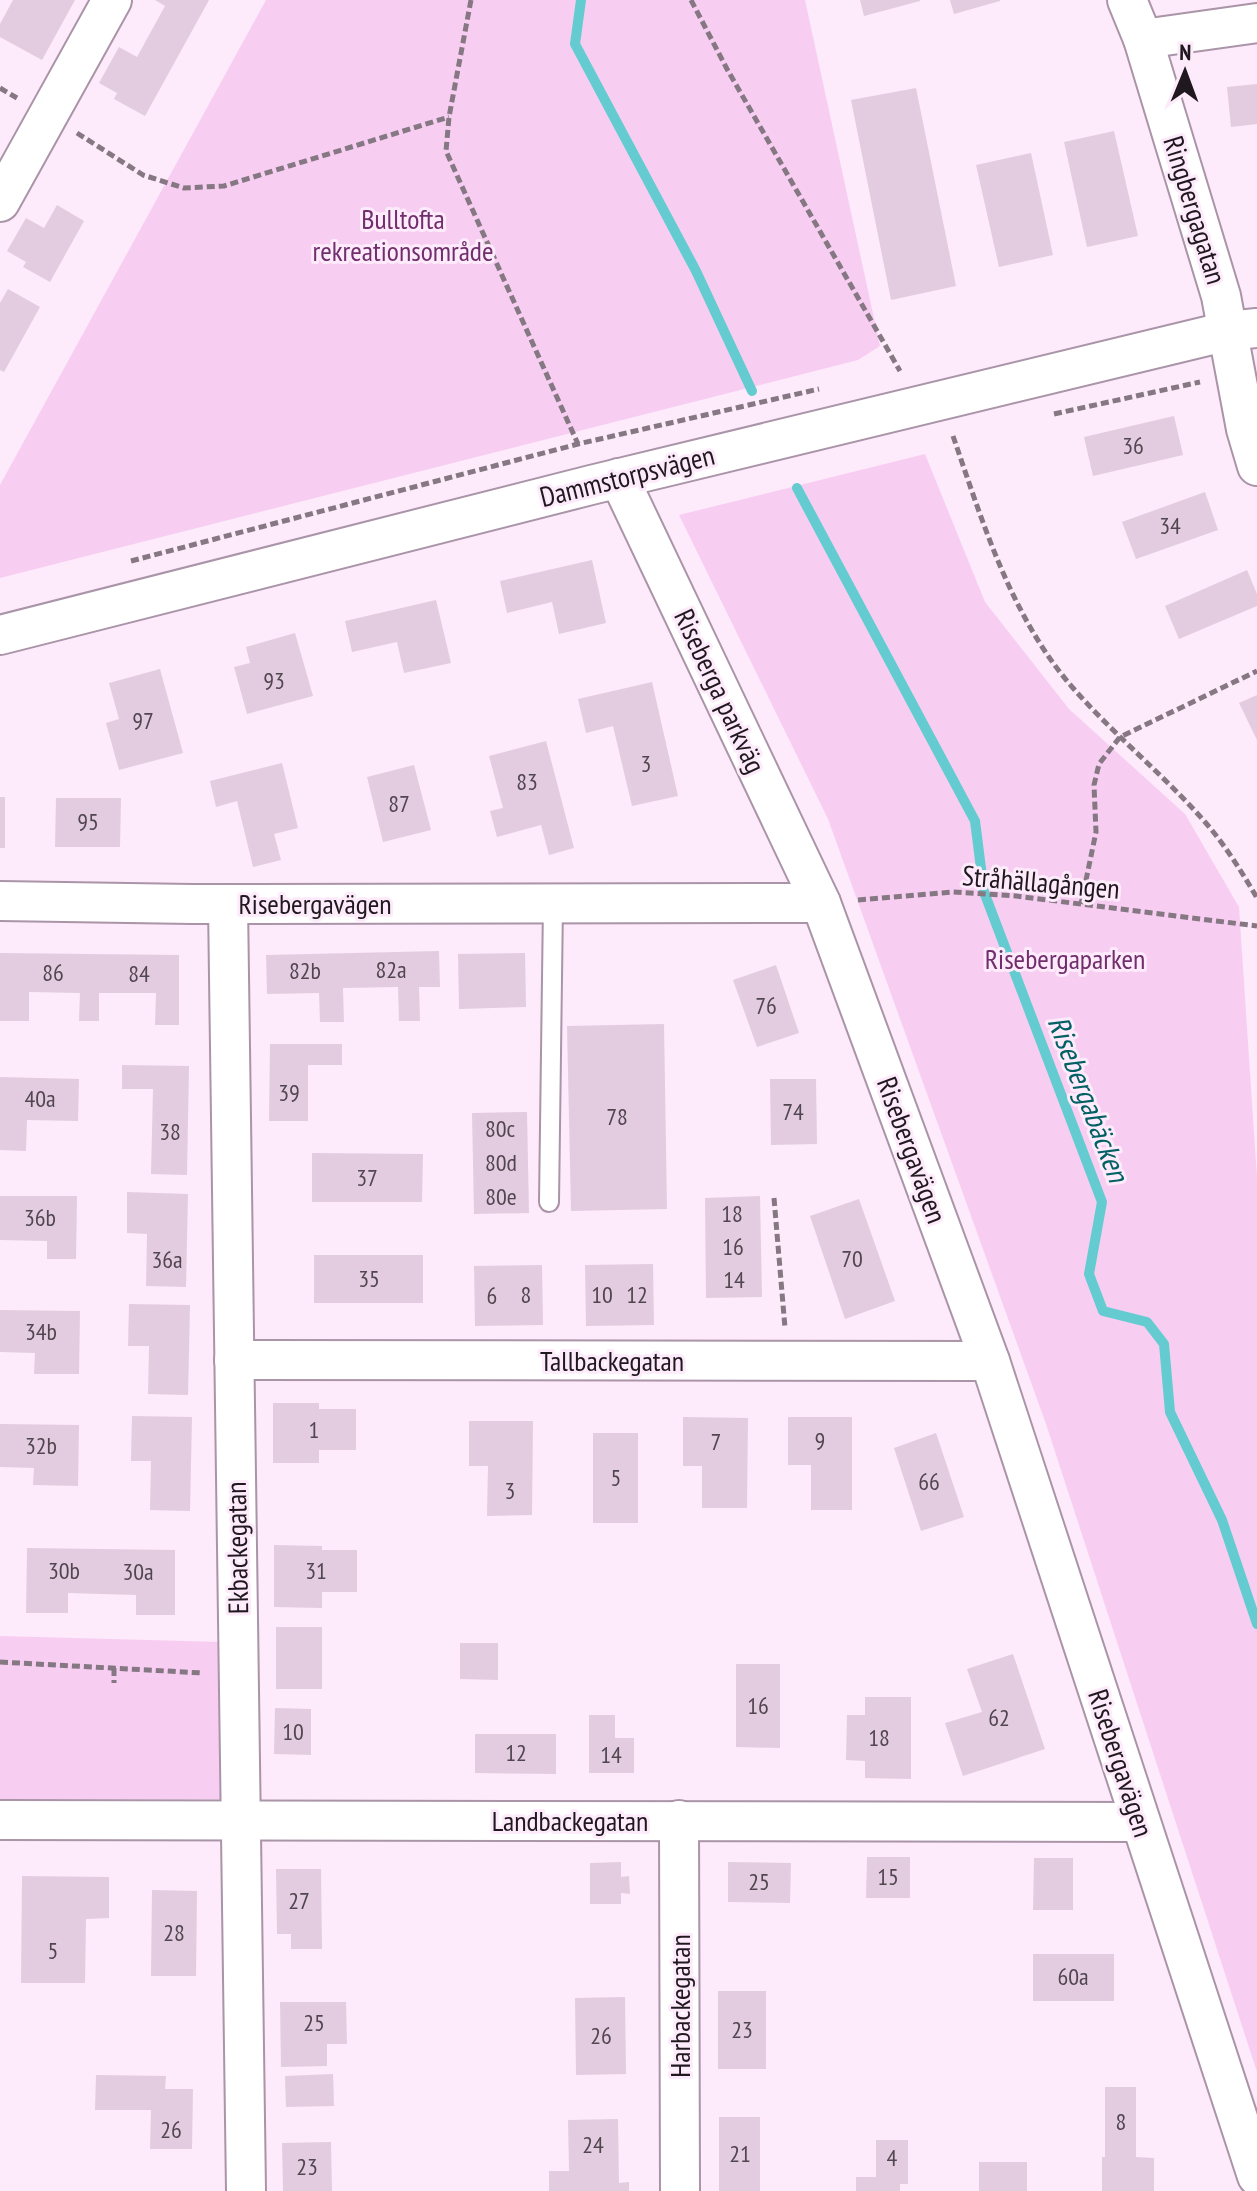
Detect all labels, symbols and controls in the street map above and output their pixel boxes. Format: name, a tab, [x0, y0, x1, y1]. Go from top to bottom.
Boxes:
north arrow	[1145, 32, 1225, 112]
text: N	[1179, 38, 1192, 66]
street label: Ringbergagatan	[1155, 131, 1236, 288]
park label: Bulltofta rekreationsområde	[312, 200, 494, 269]
house number: 36	[1122, 430, 1144, 461]
street label: Dammstorpsvägen	[536, 436, 718, 515]
house number: 34	[1159, 510, 1181, 541]
street label: Riseberga parkväg	[666, 603, 775, 779]
house number: 93	[263, 665, 285, 696]
house number: 97	[132, 705, 154, 736]
house number: 3	[641, 748, 651, 779]
house number: 83	[516, 766, 538, 797]
house number: 87	[388, 788, 410, 819]
house number: 95	[77, 806, 99, 837]
street label: Stråhällagången	[961, 856, 1121, 907]
street label: Risebergavägen	[238, 885, 392, 922]
park label: Risebergaparken	[985, 940, 1145, 977]
house number: 82a	[375, 954, 407, 985]
house number: 82b	[289, 955, 321, 986]
house number: 86	[42, 957, 64, 988]
house number: 84	[128, 958, 150, 989]
house number: 76	[755, 990, 777, 1021]
water label: Risebergabäcken	[1040, 1010, 1140, 1189]
street label: Risebergavägen	[869, 1071, 956, 1228]
house number: 39	[278, 1077, 300, 1108]
house number: 40a	[24, 1083, 56, 1114]
house number: 74	[782, 1096, 804, 1127]
house number: 78	[606, 1101, 628, 1132]
house number: 80c	[485, 1113, 516, 1144]
house number: 38	[159, 1116, 181, 1147]
house number: 80d	[485, 1147, 517, 1178]
house number: 37	[356, 1162, 378, 1193]
house number: 80e	[485, 1181, 517, 1212]
house number: 18	[721, 1198, 743, 1229]
house number: 36b	[24, 1202, 56, 1233]
house number: 16	[722, 1231, 744, 1262]
house number: 70	[841, 1243, 863, 1274]
house number: 36a	[151, 1244, 183, 1275]
house number: 35	[358, 1263, 380, 1294]
house number: 14	[723, 1264, 745, 1295]
house number: 8	[521, 1279, 531, 1310]
house number: 10	[591, 1279, 613, 1310]
house number: 12	[626, 1279, 648, 1310]
house number: 6	[487, 1280, 497, 1311]
house number: 34b	[25, 1316, 57, 1347]
street label: Tallbackegatan	[540, 1342, 684, 1379]
house number: 1	[309, 1414, 319, 1445]
house number: 9	[815, 1425, 825, 1456]
house number: 7	[711, 1426, 721, 1457]
house number: 32b	[25, 1430, 57, 1461]
house number: 5	[611, 1462, 621, 1493]
house number: 66	[918, 1466, 940, 1497]
house number: 3	[505, 1475, 515, 1506]
street label: Ekbackegatan	[217, 1481, 256, 1615]
house number: 30b	[48, 1555, 80, 1586]
house number: 31	[305, 1555, 327, 1586]
house number: 30a	[122, 1556, 154, 1587]
street label: Risebergavägen	[1080, 1684, 1163, 1841]
house number: 16	[747, 1690, 769, 1721]
house number: 62	[988, 1702, 1010, 1733]
house number: 10	[282, 1716, 304, 1747]
house number: 18	[868, 1722, 890, 1753]
house number: 12	[505, 1737, 527, 1768]
house number: 14	[600, 1739, 622, 1770]
street label: Landbackegatan	[492, 1802, 648, 1839]
house number: 15	[877, 1861, 899, 1892]
house number: 25	[748, 1866, 770, 1897]
house number: 27	[288, 1885, 310, 1916]
house number: 28	[163, 1917, 185, 1948]
street label: Harbackegatan	[661, 1934, 698, 2078]
house number: 5	[48, 1935, 58, 1966]
house number: 60a	[1057, 1961, 1089, 1992]
house number: 25	[303, 2007, 325, 2038]
house number: 23	[731, 2014, 753, 2045]
house number: 26	[590, 2020, 612, 2051]
house number: 8	[1116, 2106, 1126, 2137]
house number: 26	[160, 2114, 182, 2145]
house number: 24	[582, 2129, 604, 2160]
house number: 21	[729, 2138, 751, 2169]
house number: 4	[887, 2142, 898, 2173]
house number: 23	[296, 2151, 318, 2182]

